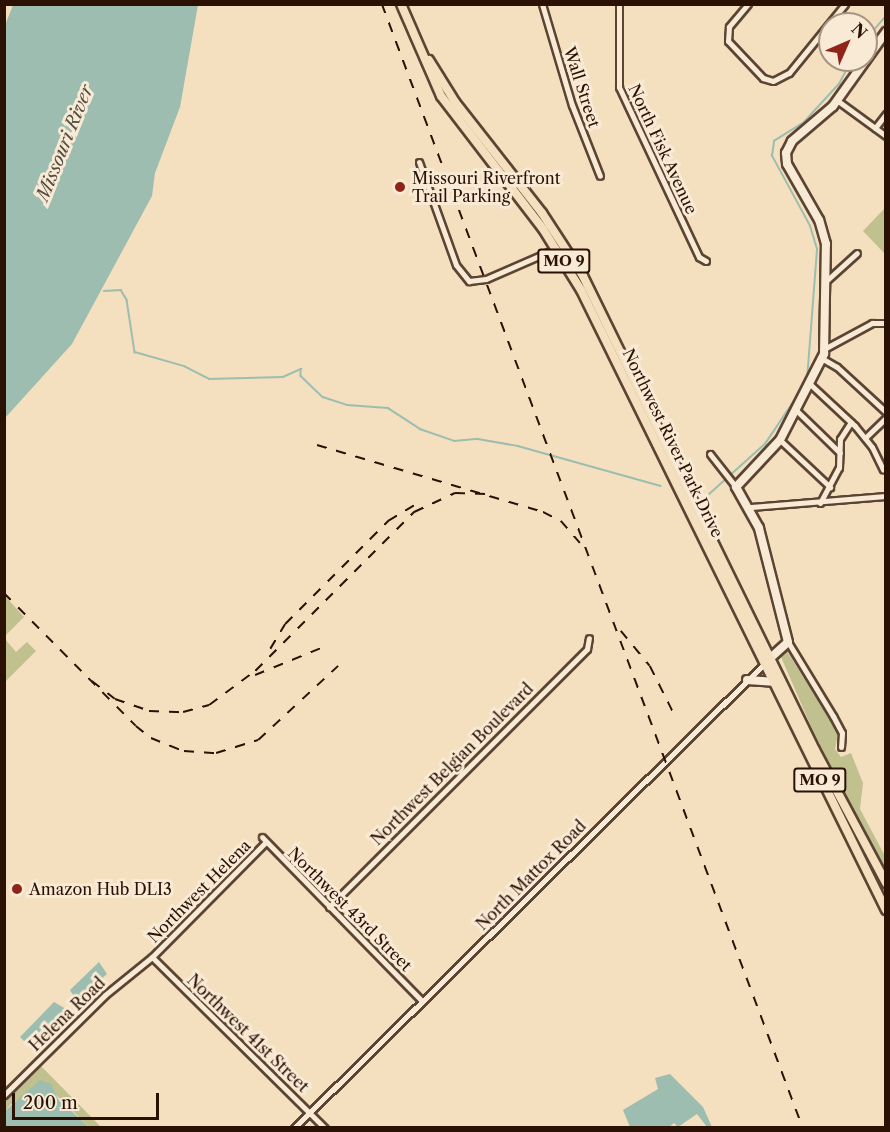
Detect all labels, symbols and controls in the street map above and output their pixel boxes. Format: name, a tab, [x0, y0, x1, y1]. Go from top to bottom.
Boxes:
north arrow	[818, 12, 878, 72]
text: N	[847, 19, 871, 43]
street label: Wall Street	[560, 44, 604, 130]
street label: North Fisk Avenue	[624, 81, 702, 217]
water label: Missouri River	[32, 82, 98, 204]
place label: Missouri Riverfront Trail Parking	[412, 168, 561, 206]
marker: Missouri Riverfront Trail Parking	[393, 180, 407, 194]
road number: MO 9	[537, 249, 591, 273]
street label: Northwest River Park Drive	[619, 345, 727, 541]
street label: Northwest Belgian Boulevard	[367, 679, 537, 849]
road number: MO 9	[793, 768, 847, 792]
street label: North Mattox Road	[472, 816, 590, 934]
street label: Northwest Helena	[144, 836, 254, 946]
street label: Northwest 43rd Street	[284, 843, 416, 975]
place label: Amazon Hub DLI3	[29, 879, 172, 899]
marker: Amazon Hub DLI3	[10, 882, 24, 896]
street label: Northwest 41st Street	[183, 970, 313, 1096]
street label: Helena Road	[25, 973, 109, 1055]
scale bar	[15, 1081, 162, 1119]
text: 200 m	[23, 1092, 78, 1114]

